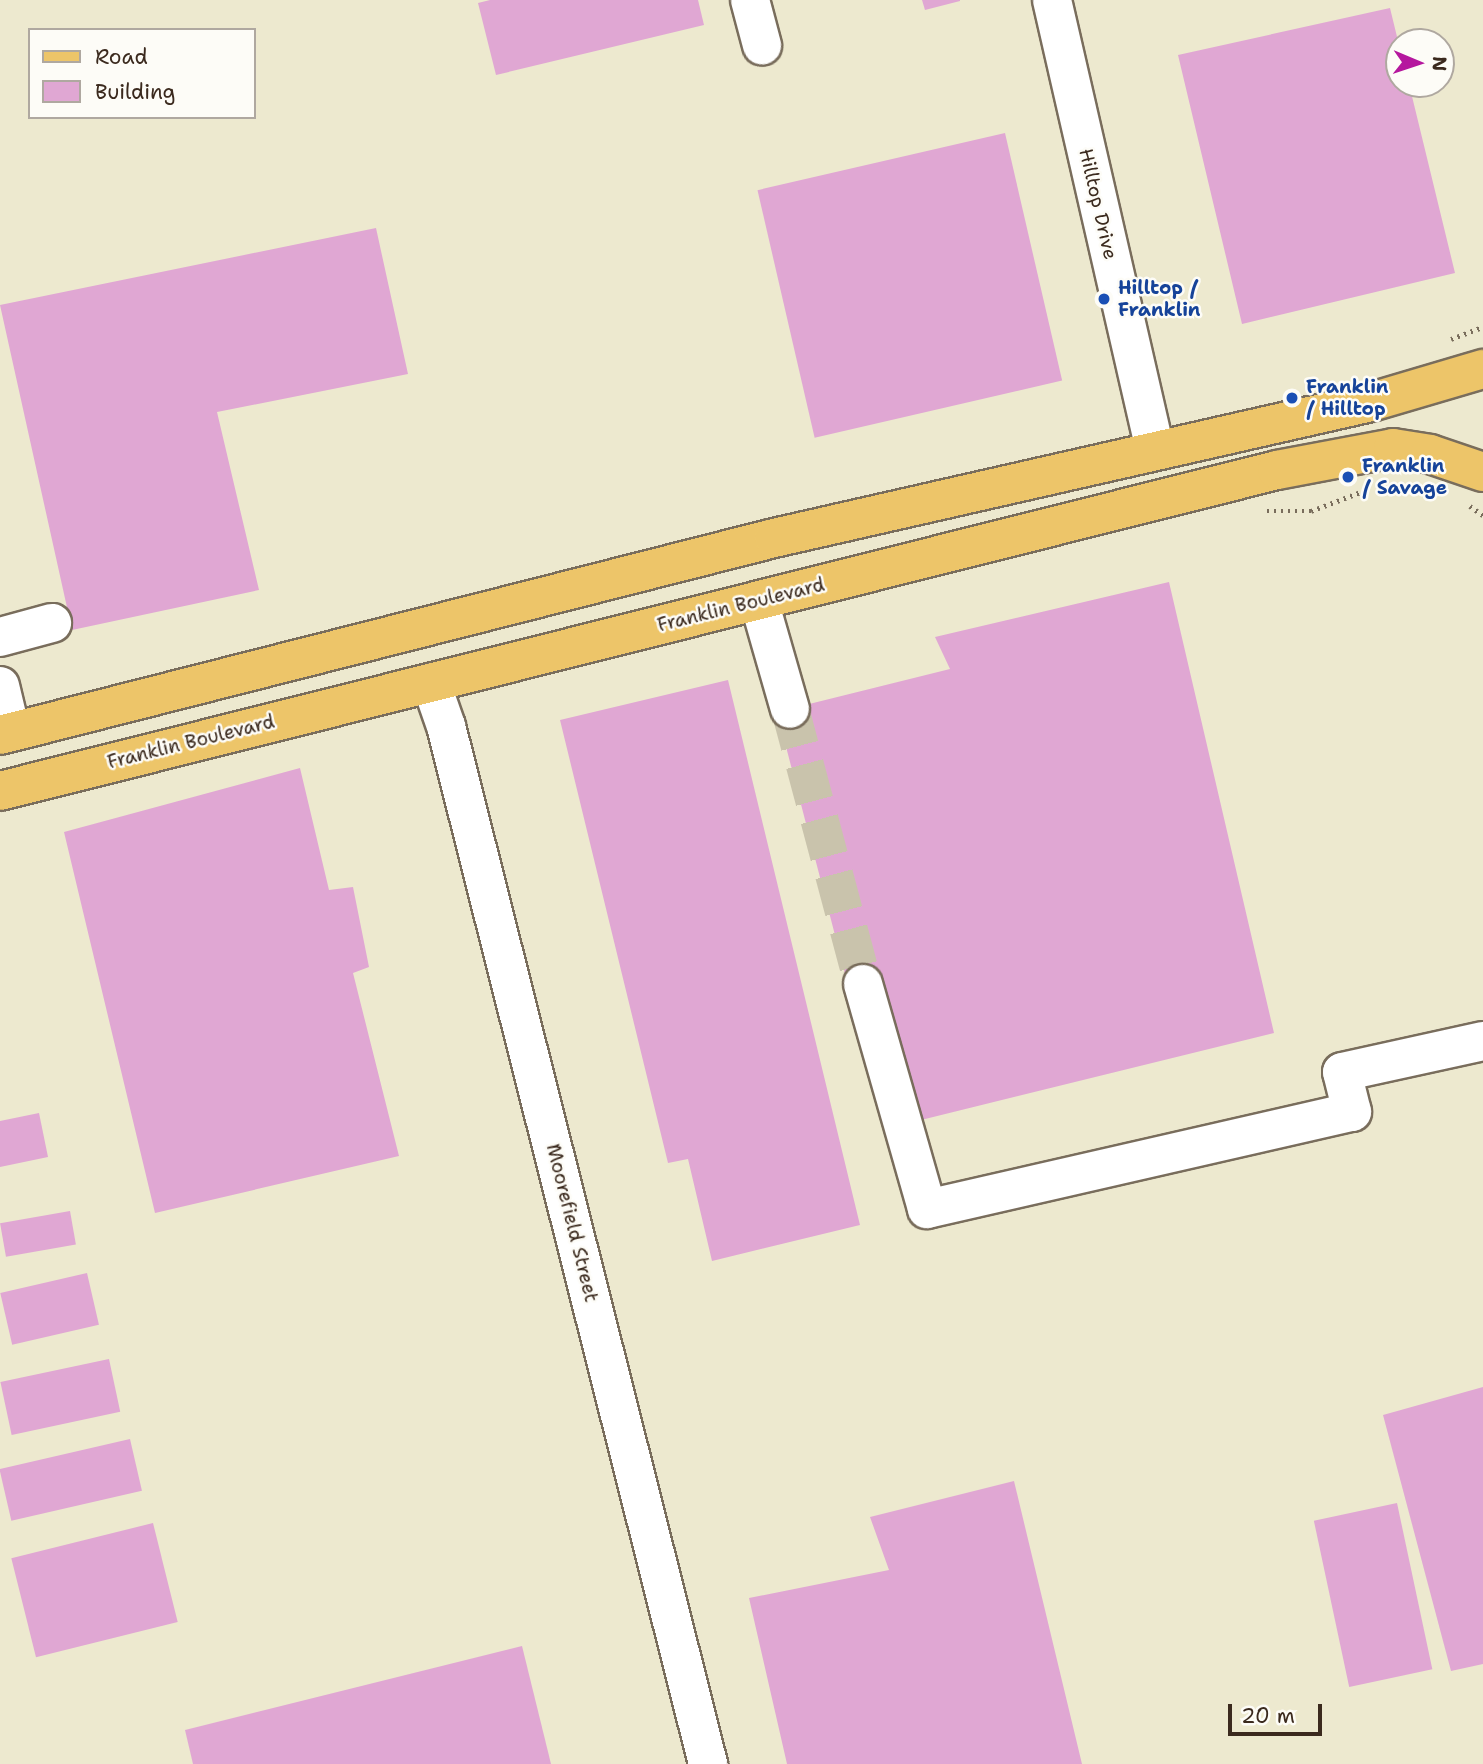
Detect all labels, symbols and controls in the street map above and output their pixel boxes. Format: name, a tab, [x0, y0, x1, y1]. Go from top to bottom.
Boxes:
legend	[28, 28, 256, 119]
north arrow	[1385, 28, 1455, 98]
text: Road	[95, 43, 148, 71]
text: N	[1427, 56, 1452, 72]
text: Building	[95, 78, 175, 106]
street label: Hilltop Drive	[1074, 146, 1122, 262]
place label: Hilltop / Franklin	[1118, 277, 1200, 321]
marker: Hilltop / Franklin	[1096, 291, 1112, 307]
place label: Franklin / Hilltop	[1306, 376, 1388, 420]
marker: Franklin / Hilltop	[1284, 390, 1300, 406]
place label: Franklin / Savage	[1362, 455, 1447, 499]
marker: Franklin / Savage	[1340, 469, 1356, 485]
street label: Franklin Boulevard	[655, 573, 827, 637]
street label: Franklin Boulevard	[105, 710, 277, 774]
street label: Moorefield Street	[541, 1142, 603, 1304]
scale bar	[1231, 1690, 1326, 1734]
text: 20 m	[1241, 1702, 1295, 1730]

